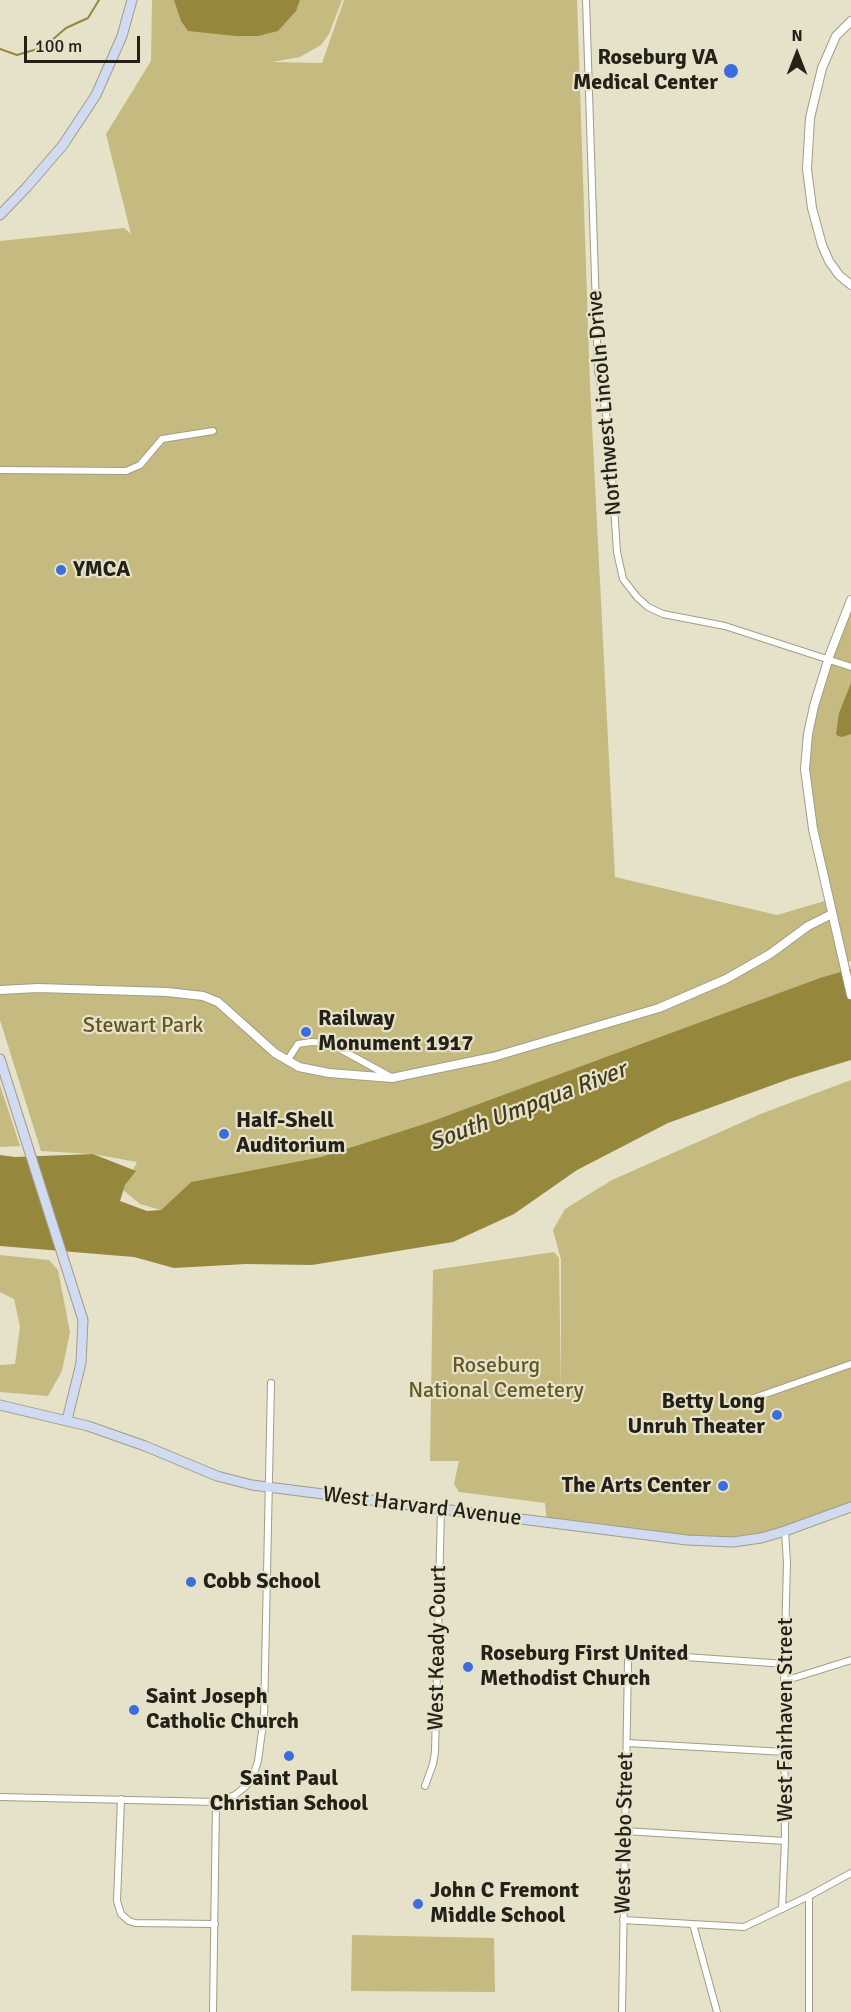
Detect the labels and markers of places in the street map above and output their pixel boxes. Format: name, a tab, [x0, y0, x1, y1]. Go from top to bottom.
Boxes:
place label: Roseburg VA Medical Center	[573, 45, 718, 96]
marker: Roseburg VA Medical Center	[722, 62, 740, 80]
place label: YMCA	[73, 557, 130, 583]
marker: YMCA	[54, 563, 68, 577]
place label: Railway Monument 1917	[318, 1006, 473, 1058]
marker: Railway Monument 1917	[299, 1025, 313, 1039]
place label: Half-Shell Auditorium	[236, 1108, 345, 1160]
marker: Half-Shell Auditorium	[217, 1127, 231, 1141]
place label: Betty Long Unruh Theater	[628, 1389, 765, 1440]
marker: Betty Long Unruh Theater	[770, 1408, 784, 1422]
place label: The Arts Center	[562, 1473, 711, 1499]
marker: The Arts Center	[716, 1479, 730, 1493]
place label: Cobb School	[203, 1569, 321, 1595]
marker: Cobb School	[184, 1575, 198, 1589]
place label: Roseburg First United Methodist Church	[480, 1641, 688, 1693]
marker: Roseburg First United Methodist Church	[461, 1660, 475, 1674]
place label: Saint Joseph Catholic Church	[146, 1684, 299, 1736]
marker: Saint Joseph Catholic Church	[127, 1703, 141, 1717]
marker: Saint Paul Christian School	[282, 1749, 296, 1763]
place label: Saint Paul Christian School	[210, 1766, 368, 1818]
place label: John C Fremont Middle School	[430, 1878, 579, 1930]
marker: John C Fremont Middle School	[411, 1897, 425, 1911]

